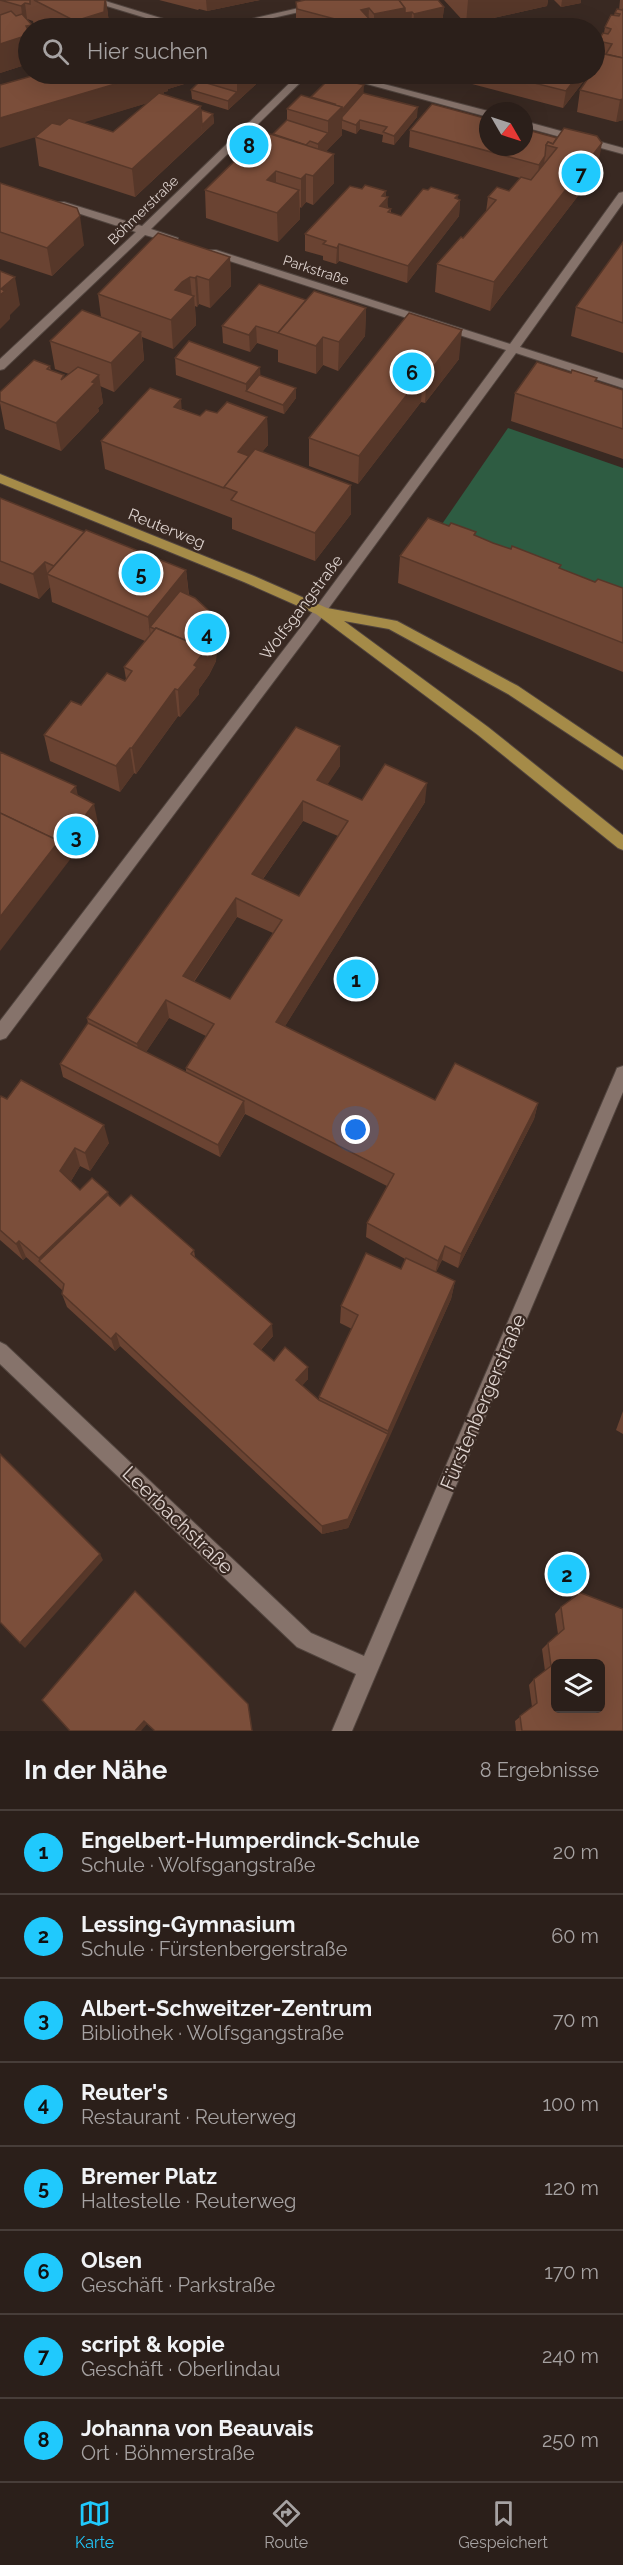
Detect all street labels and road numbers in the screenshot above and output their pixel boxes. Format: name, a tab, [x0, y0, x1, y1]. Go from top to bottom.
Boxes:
street label: Böhmerstraße	[104, 172, 182, 248]
street label: Parkstraße	[281, 252, 351, 288]
street label: Reuterweg	[126, 504, 208, 553]
street label: Wolfsgangstraße	[256, 551, 347, 663]
street label: Fürstenbergerstraße	[435, 1310, 531, 1493]
street label: Leerbachstraße	[118, 1461, 239, 1579]

